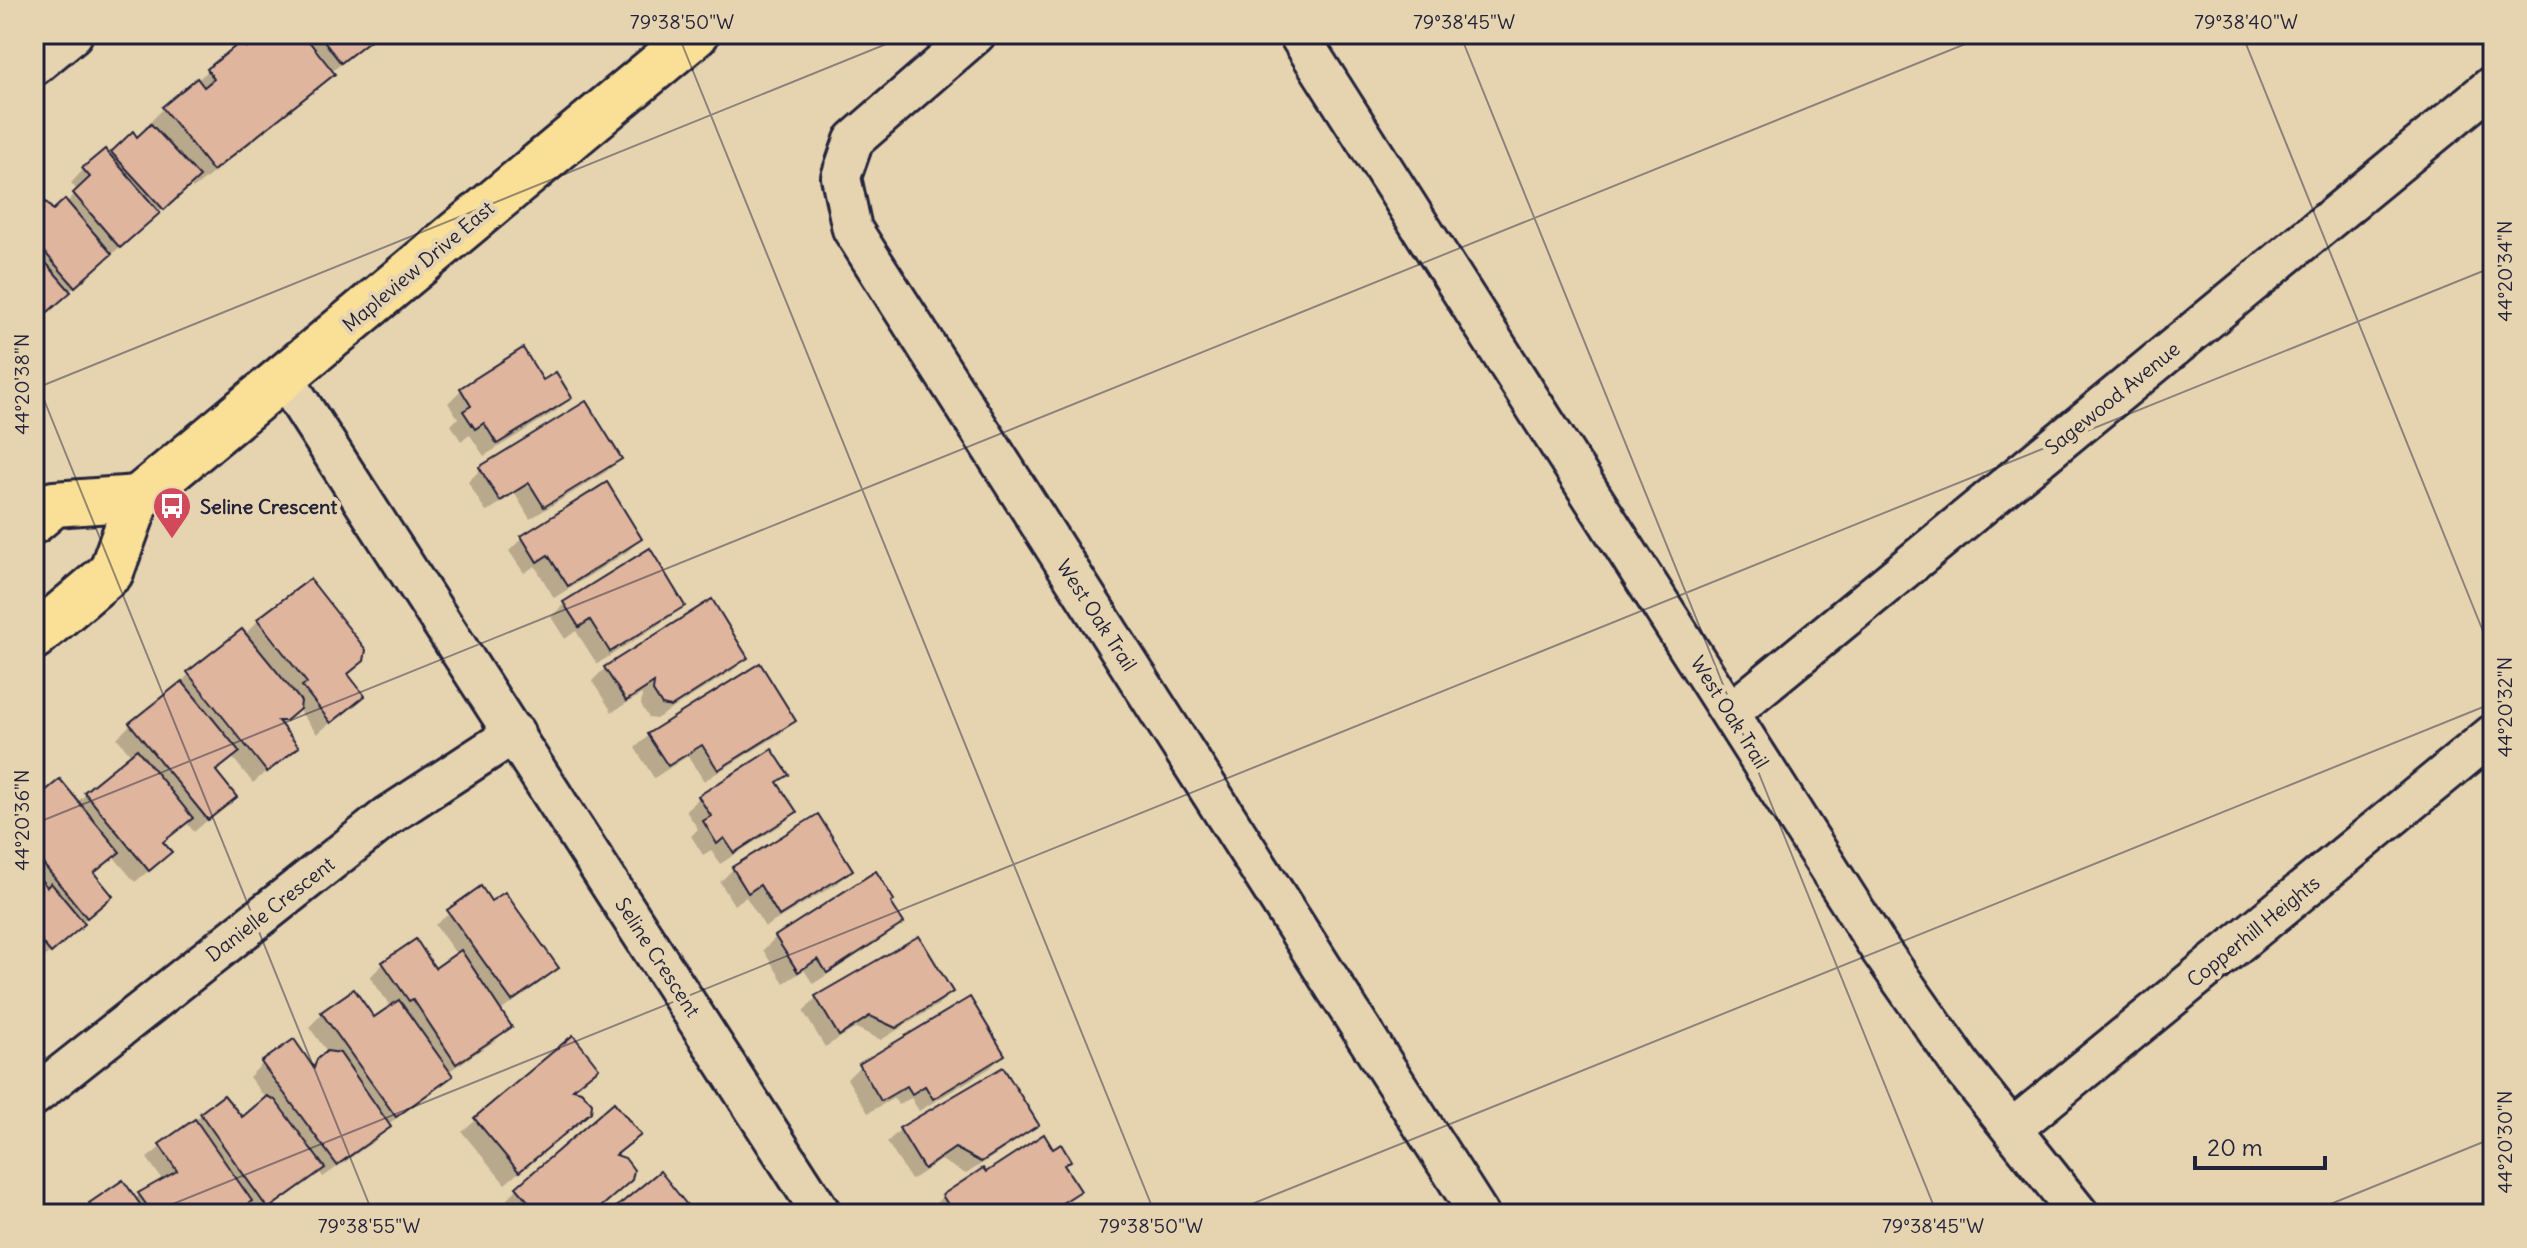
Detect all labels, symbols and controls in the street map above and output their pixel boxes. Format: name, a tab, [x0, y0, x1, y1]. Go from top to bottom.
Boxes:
text: 79°38'50"W	[630, 9, 734, 34]
text: 79°38'45"W	[1413, 9, 1515, 34]
text: 79°38'40"W	[2194, 9, 2298, 34]
street label: Mapleview Drive East	[337, 195, 499, 337]
text: 44°20'34"N	[2492, 220, 2517, 322]
text: 44°20'38"N	[9, 333, 34, 435]
street label: Sagewood Avenue	[2040, 336, 2184, 460]
bus stop icon: Seline Crescent	[151, 485, 193, 540]
place label: Seline Crescent	[200, 494, 337, 519]
street label: West Oak Trail	[1052, 554, 1142, 676]
street label: West Oak Trail	[1685, 651, 1775, 773]
text: 44°20'32"N	[2492, 657, 2517, 757]
text: 44°20'36"N	[9, 769, 34, 871]
street label: Danielle Crescent	[201, 851, 339, 967]
street label: Copperhill Heights	[2182, 870, 2324, 992]
street label: Seline Crescent	[610, 893, 706, 1022]
text: 44°20'30"N	[2492, 1091, 2517, 1193]
scale bar	[2195, 1120, 2325, 1170]
text: 20 m	[2207, 1132, 2263, 1162]
text: 79°38'55"W	[318, 1213, 420, 1238]
text: 79°38'50"W	[1099, 1213, 1203, 1238]
text: 79°38'45"W	[1882, 1213, 1984, 1238]

